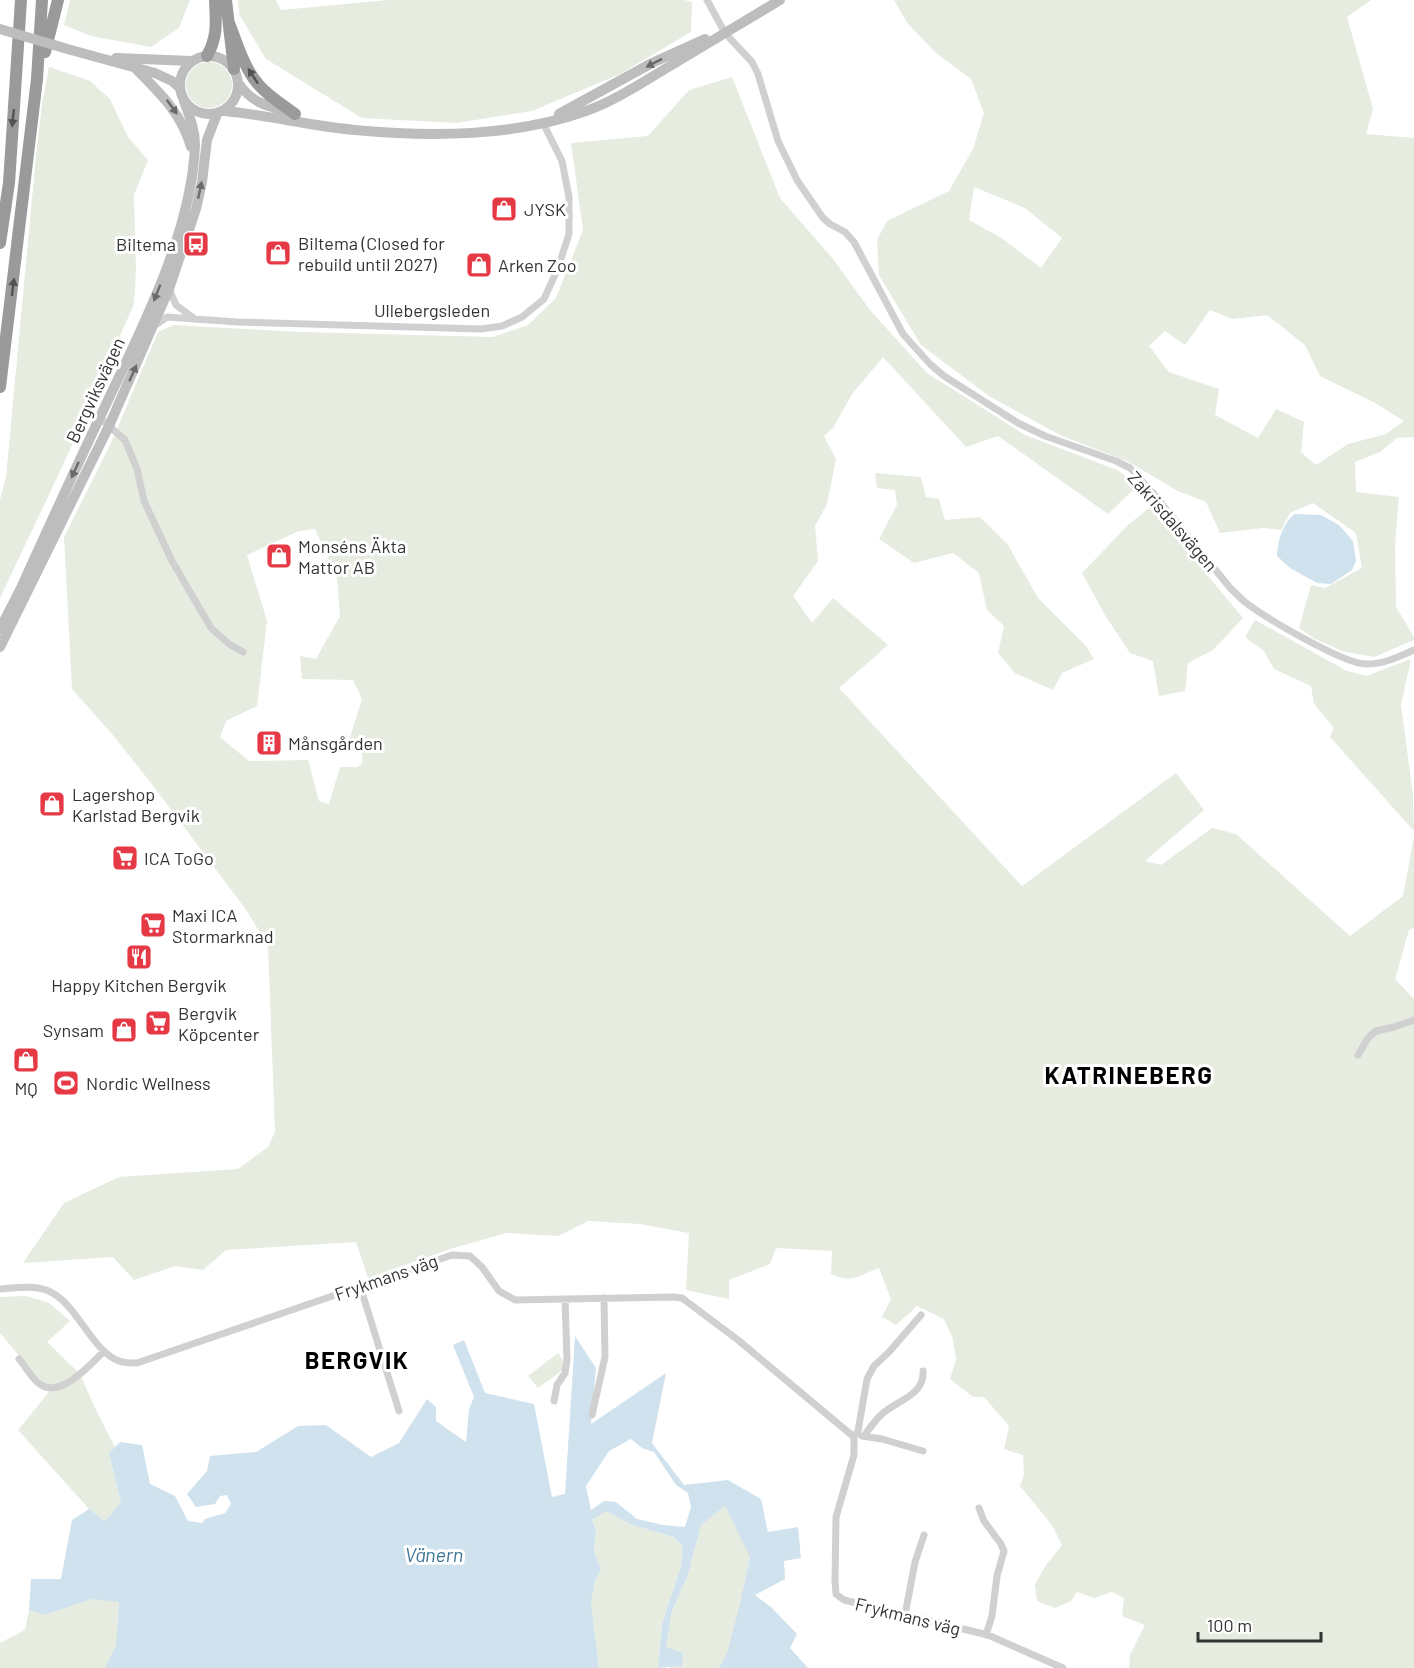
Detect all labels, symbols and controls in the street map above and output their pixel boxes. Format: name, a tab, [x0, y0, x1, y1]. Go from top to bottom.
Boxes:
one-way arrow	[645, 58, 662, 68]
one-way arrow	[248, 68, 259, 84]
one-way arrow	[166, 99, 178, 115]
one-way arrow	[8, 108, 18, 127]
one-way arrow	[196, 180, 205, 199]
shop icon: JYSK	[489, 194, 519, 224]
place label: JYSK	[524, 198, 566, 220]
bus stop icon: Biltema	[181, 229, 211, 259]
place label: Biltema (Closed for rebuild until 2027)	[298, 232, 445, 275]
place label: Biltema	[116, 233, 176, 255]
shop icon: Biltema (Closed for rebuild until 2027)	[263, 238, 293, 268]
shop icon: Arken Zoo	[464, 250, 494, 280]
place label: Arken Zoo	[498, 254, 577, 276]
one-way arrow	[8, 278, 18, 297]
one-way arrow	[152, 284, 161, 302]
street label: Ullebergsleden	[374, 299, 490, 321]
street label: Bergviksvägen	[61, 334, 129, 446]
one-way arrow	[128, 363, 138, 381]
one-way arrow	[71, 462, 80, 479]
street label: Zakrisdalsvägen	[1123, 466, 1223, 576]
place label: Monséns Äkta Mattor AB	[298, 535, 406, 578]
shop icon: Monséns Äkta Mattor AB	[264, 541, 294, 571]
building icon: Månsgården	[254, 728, 284, 758]
place label: Månsgården	[288, 732, 383, 754]
place label: Lagershop Karlstad Bergvik	[72, 783, 200, 826]
shop icon: Lagershop Karlstad Bergvik	[37, 789, 67, 819]
supermarket icon: ICA ToGo	[110, 843, 140, 873]
place label: ICA ToGo	[144, 847, 214, 869]
place label: Maxi ICA Stormarknad	[172, 904, 274, 947]
supermarket icon: Maxi ICA Stormarknad	[138, 910, 168, 940]
restaurant icon: Happy Kitchen Bergvik	[124, 942, 154, 972]
place label: Happy Kitchen Bergvik	[51, 974, 227, 996]
place label: Bergvik Köpcenter	[178, 1002, 260, 1045]
supermarket icon: Bergvik Köpcenter	[143, 1008, 173, 1038]
shop icon: Synsam	[109, 1015, 139, 1045]
place label: Synsam	[43, 1019, 104, 1041]
shop icon: MQ	[11, 1045, 41, 1075]
district label: KATRINEBERG	[1044, 1060, 1214, 1089]
sports icon: Nordic Wellness	[51, 1068, 81, 1098]
place label: Nordic Wellness	[86, 1072, 211, 1094]
place label: MQ	[14, 1077, 38, 1099]
street label: Frykmans väg	[332, 1249, 440, 1305]
district label: BERGVIK	[305, 1345, 409, 1374]
water label: Vänern	[405, 1542, 463, 1566]
street label: Frykmans väg	[853, 1592, 963, 1640]
scale bar	[1198, 1605, 1321, 1643]
text: 100 m	[1207, 1614, 1252, 1636]

